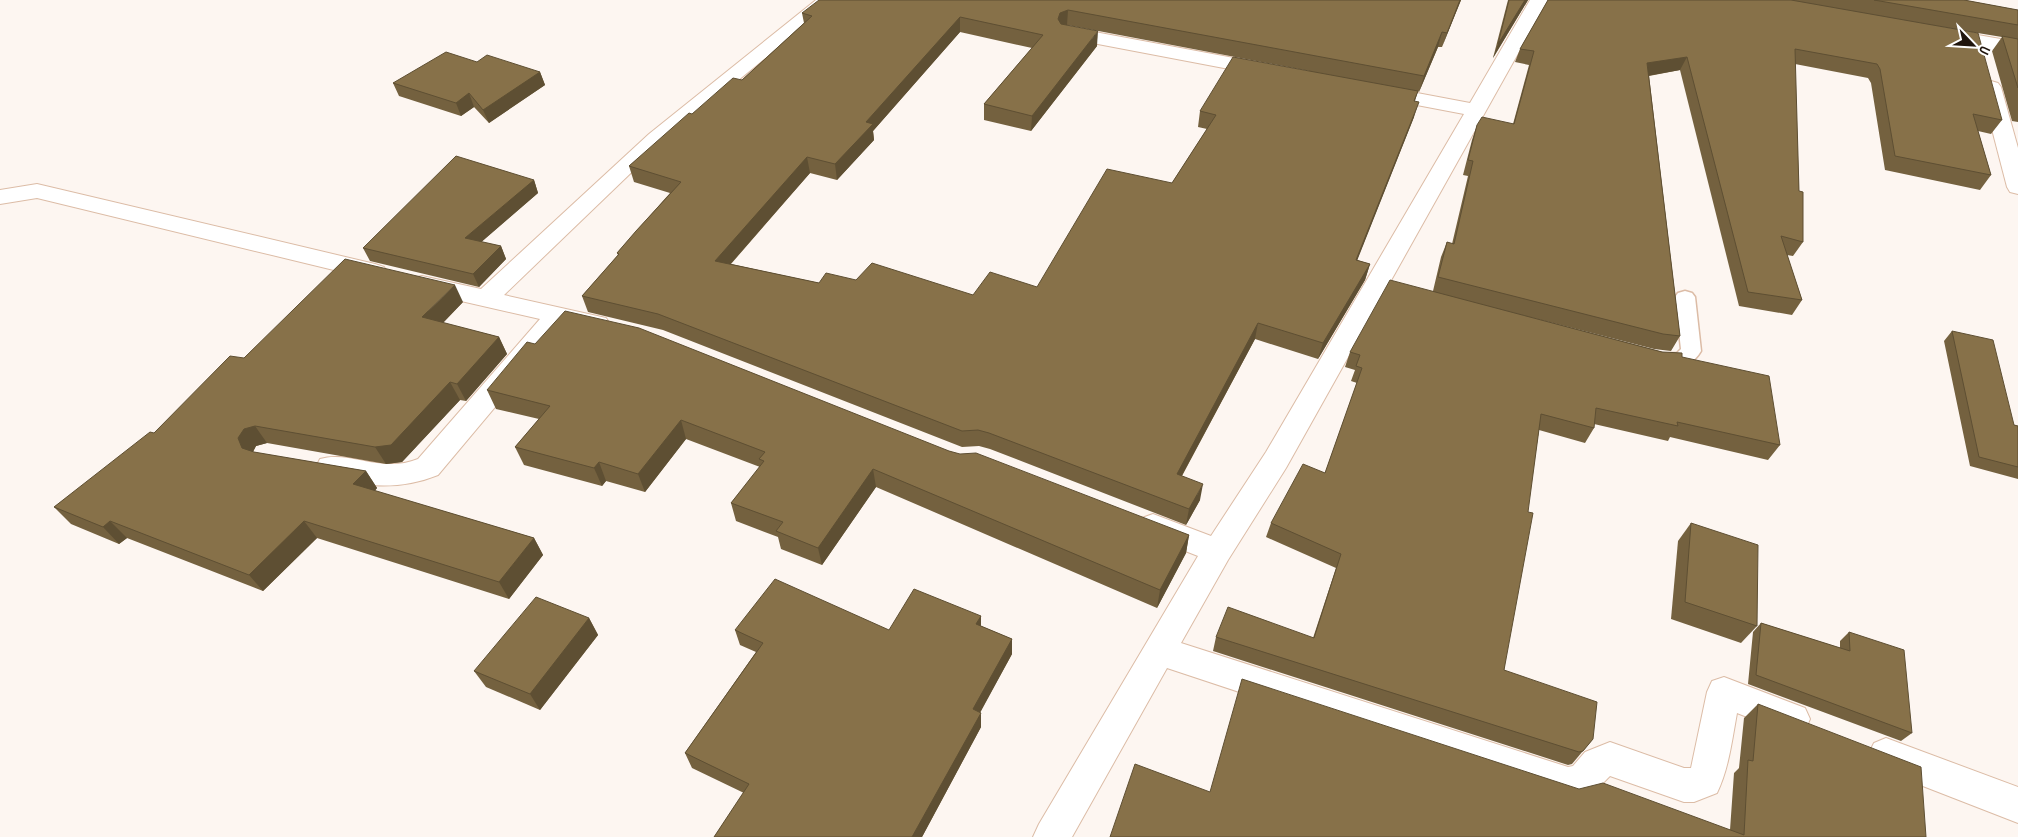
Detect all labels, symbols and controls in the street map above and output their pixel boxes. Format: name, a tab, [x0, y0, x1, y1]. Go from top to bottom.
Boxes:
north arrow	[1948, 20, 1998, 70]
text: U	[1975, 43, 1994, 58]

